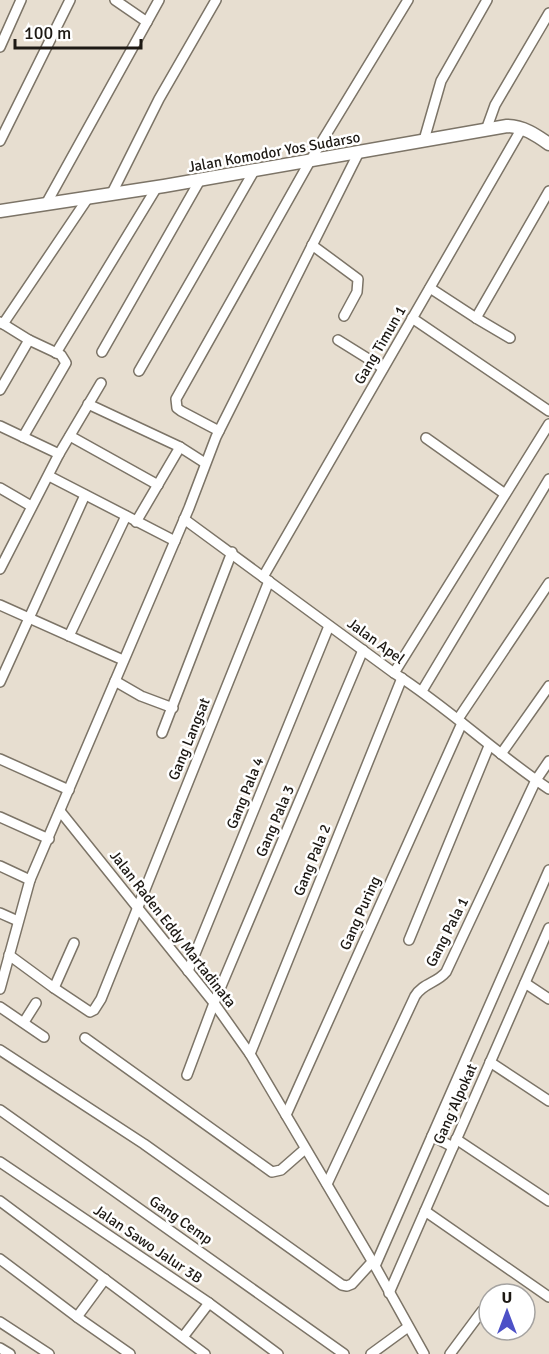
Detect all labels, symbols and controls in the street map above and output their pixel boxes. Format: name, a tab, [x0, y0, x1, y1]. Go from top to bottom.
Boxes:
scale bar	[15, 12, 141, 50]
text: 100 m	[24, 22, 71, 44]
street label: Jalan Komodor Yos Sudarso	[186, 128, 362, 176]
street label: Gang Timun 1	[350, 302, 410, 388]
street label: Jalan Apel	[344, 614, 408, 668]
street label: Gang Langsat	[164, 695, 214, 783]
street label: Gang Pala 4	[222, 754, 268, 832]
street label: Gang Pala 3	[252, 783, 298, 859]
street label: Gang Pala 2	[289, 821, 335, 899]
street label: Jalan Raden Eddy Martadinata	[106, 847, 240, 1011]
street label: Gang Puring	[336, 873, 384, 953]
street label: Gang Pala 1	[422, 894, 472, 970]
street label: Gang Alpokat	[429, 1061, 481, 1147]
street label: Gang Cemp	[146, 1192, 216, 1248]
street label: Jalan Sawo Jalur 3B	[90, 1201, 206, 1287]
north arrow	[477, 1282, 537, 1342]
text: U	[502, 1288, 512, 1308]

